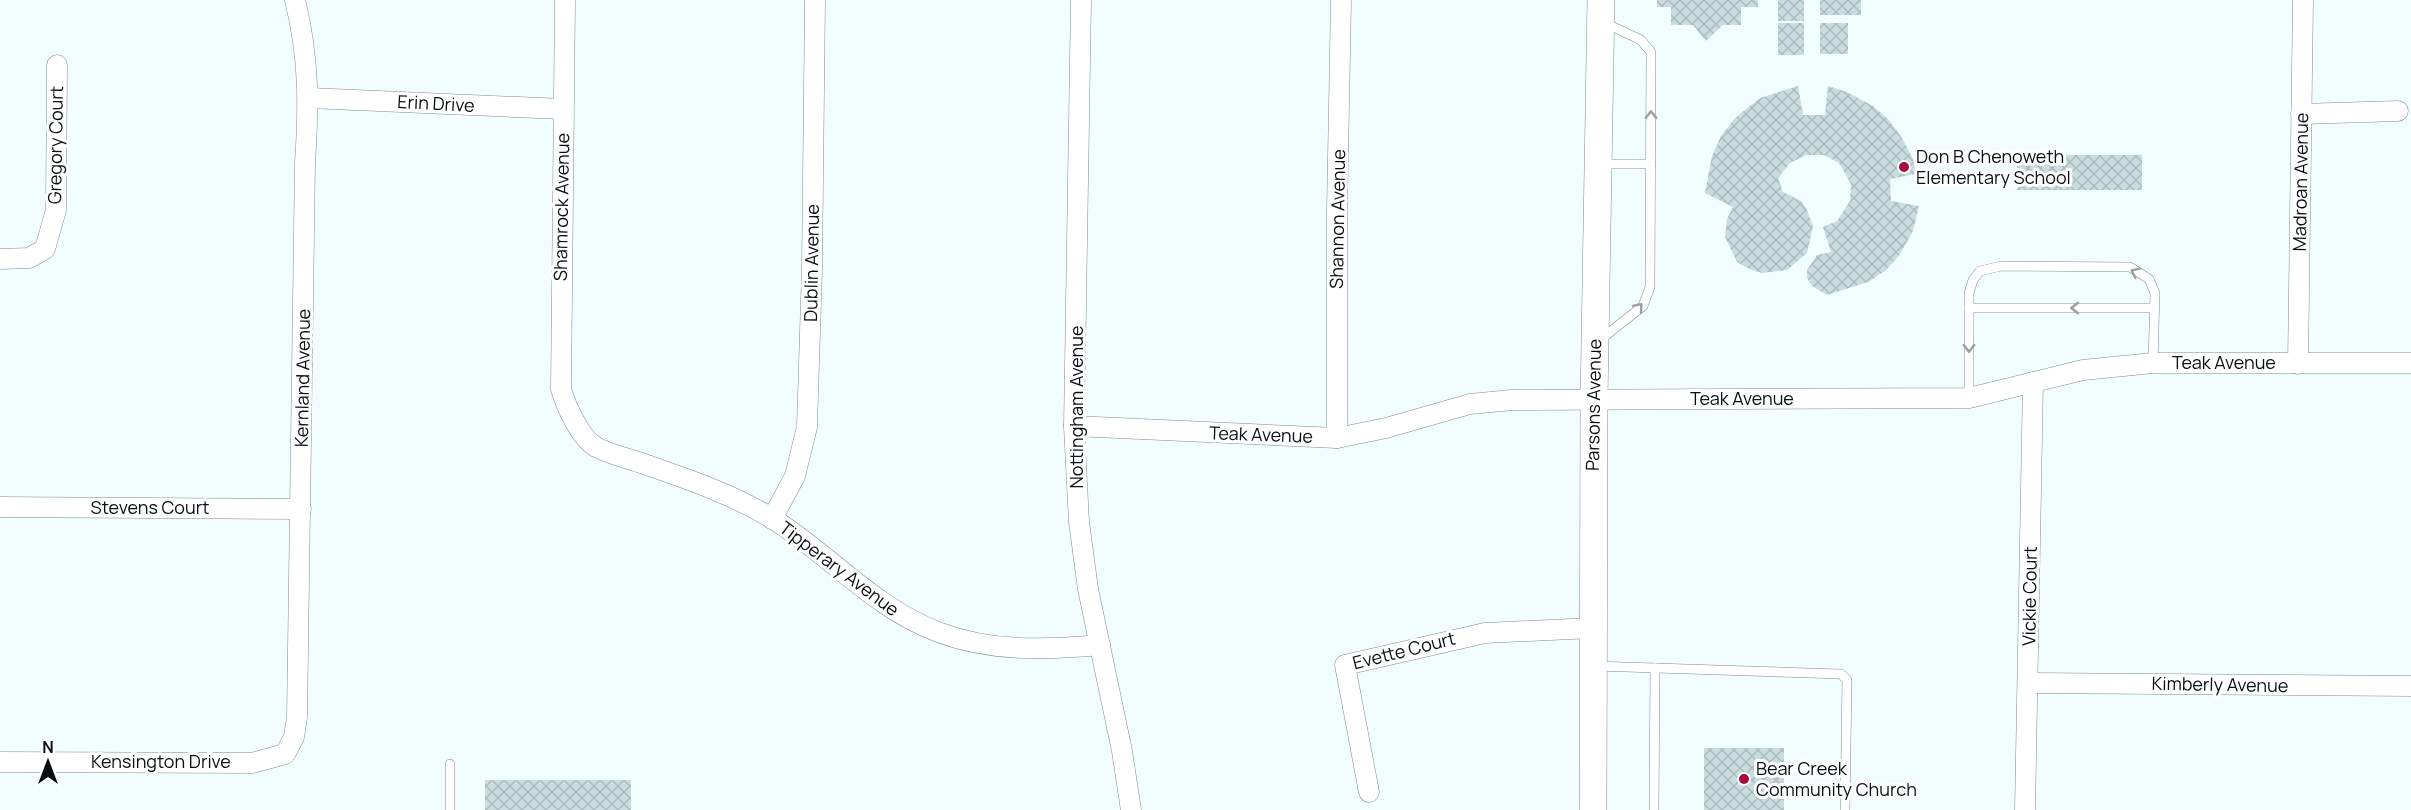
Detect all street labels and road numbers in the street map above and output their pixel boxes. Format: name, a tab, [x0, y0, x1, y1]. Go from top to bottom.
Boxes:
street label: Gregory Court	[42, 86, 68, 204]
street label: Erin Drive	[397, 89, 475, 117]
street label: Madroan Avenue	[2287, 112, 2313, 252]
street label: Shamrock Avenue	[548, 133, 574, 281]
street label: Shannon Avenue	[1324, 149, 1350, 289]
street label: Dublin Avenue	[798, 204, 824, 322]
street label: Kernland Avenue	[289, 309, 315, 447]
street label: Nottingham Avenue	[1064, 325, 1088, 489]
street label: Parsons Avenue	[1580, 339, 1606, 471]
street label: Teak Avenue	[2172, 350, 2276, 374]
street label: Teak Avenue	[1690, 386, 1794, 410]
street label: Teak Avenue	[1209, 420, 1313, 448]
street label: Stevens Court	[91, 495, 209, 519]
street label: Tipperary Avenue	[775, 515, 904, 621]
street label: Vickie Court	[2016, 546, 2042, 646]
street label: Evette Court	[1350, 626, 1458, 674]
street label: Kimberly Avenue	[2151, 671, 2289, 697]
street label: Kensington Drive	[91, 749, 231, 773]

